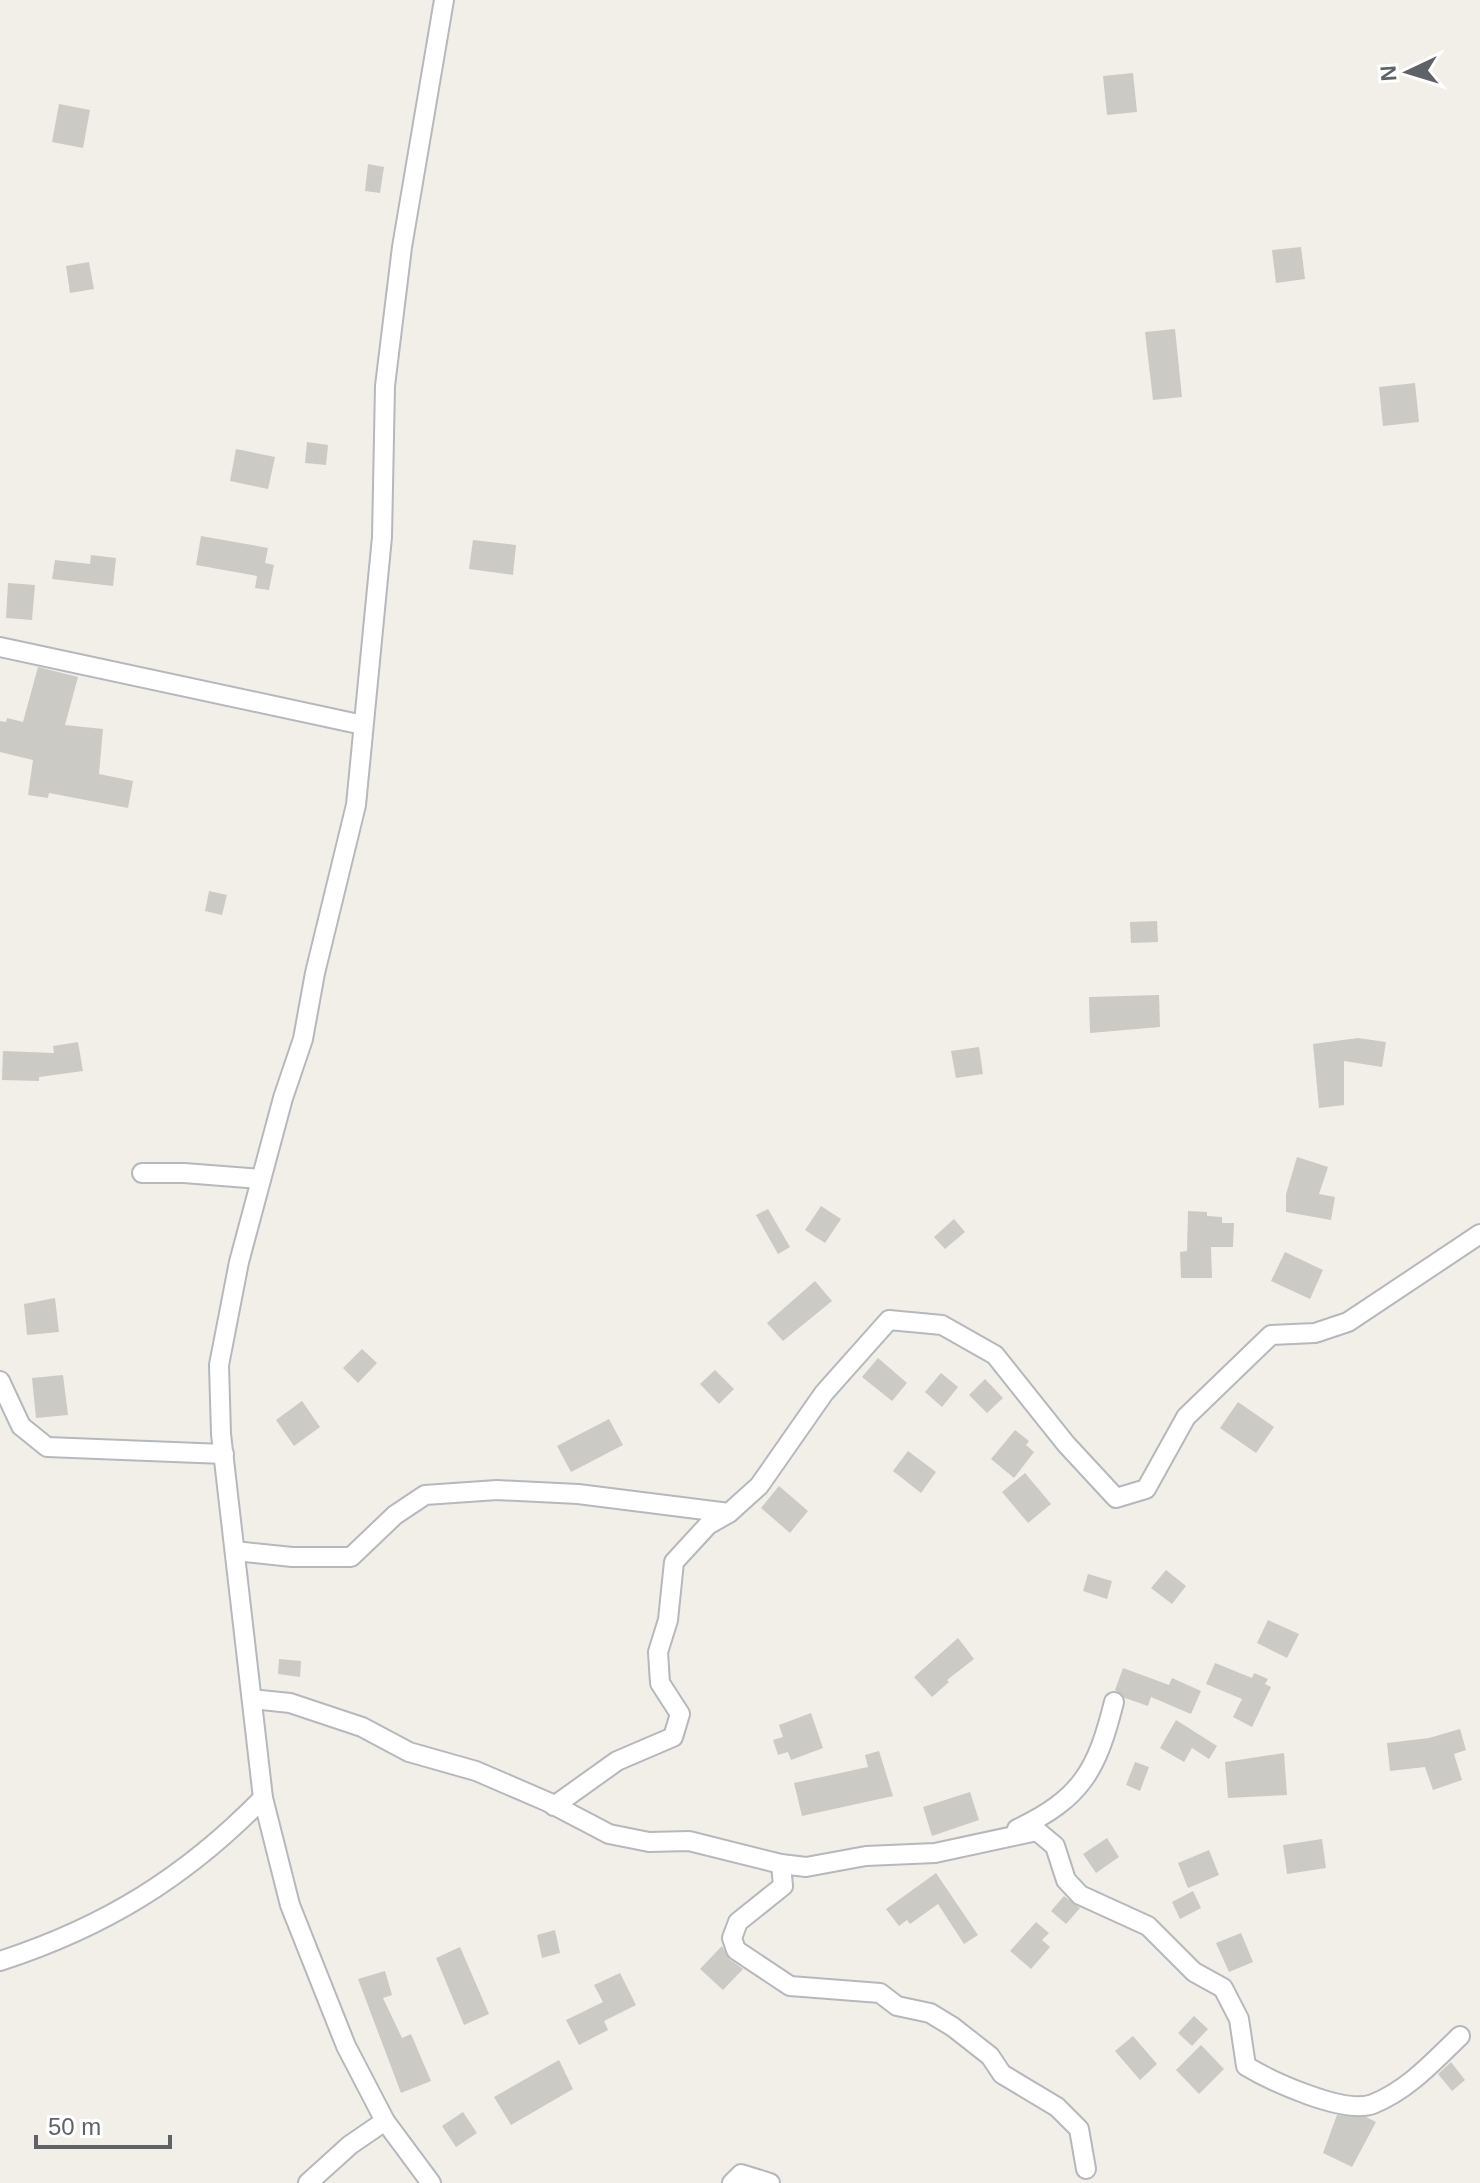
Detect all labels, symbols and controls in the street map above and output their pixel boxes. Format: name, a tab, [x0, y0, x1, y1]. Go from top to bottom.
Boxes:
north arrow	[1368, 32, 1448, 112]
text: N	[1376, 65, 1402, 82]
scale bar	[36, 2099, 170, 2149]
text: 50 m	[48, 2113, 101, 2140]

